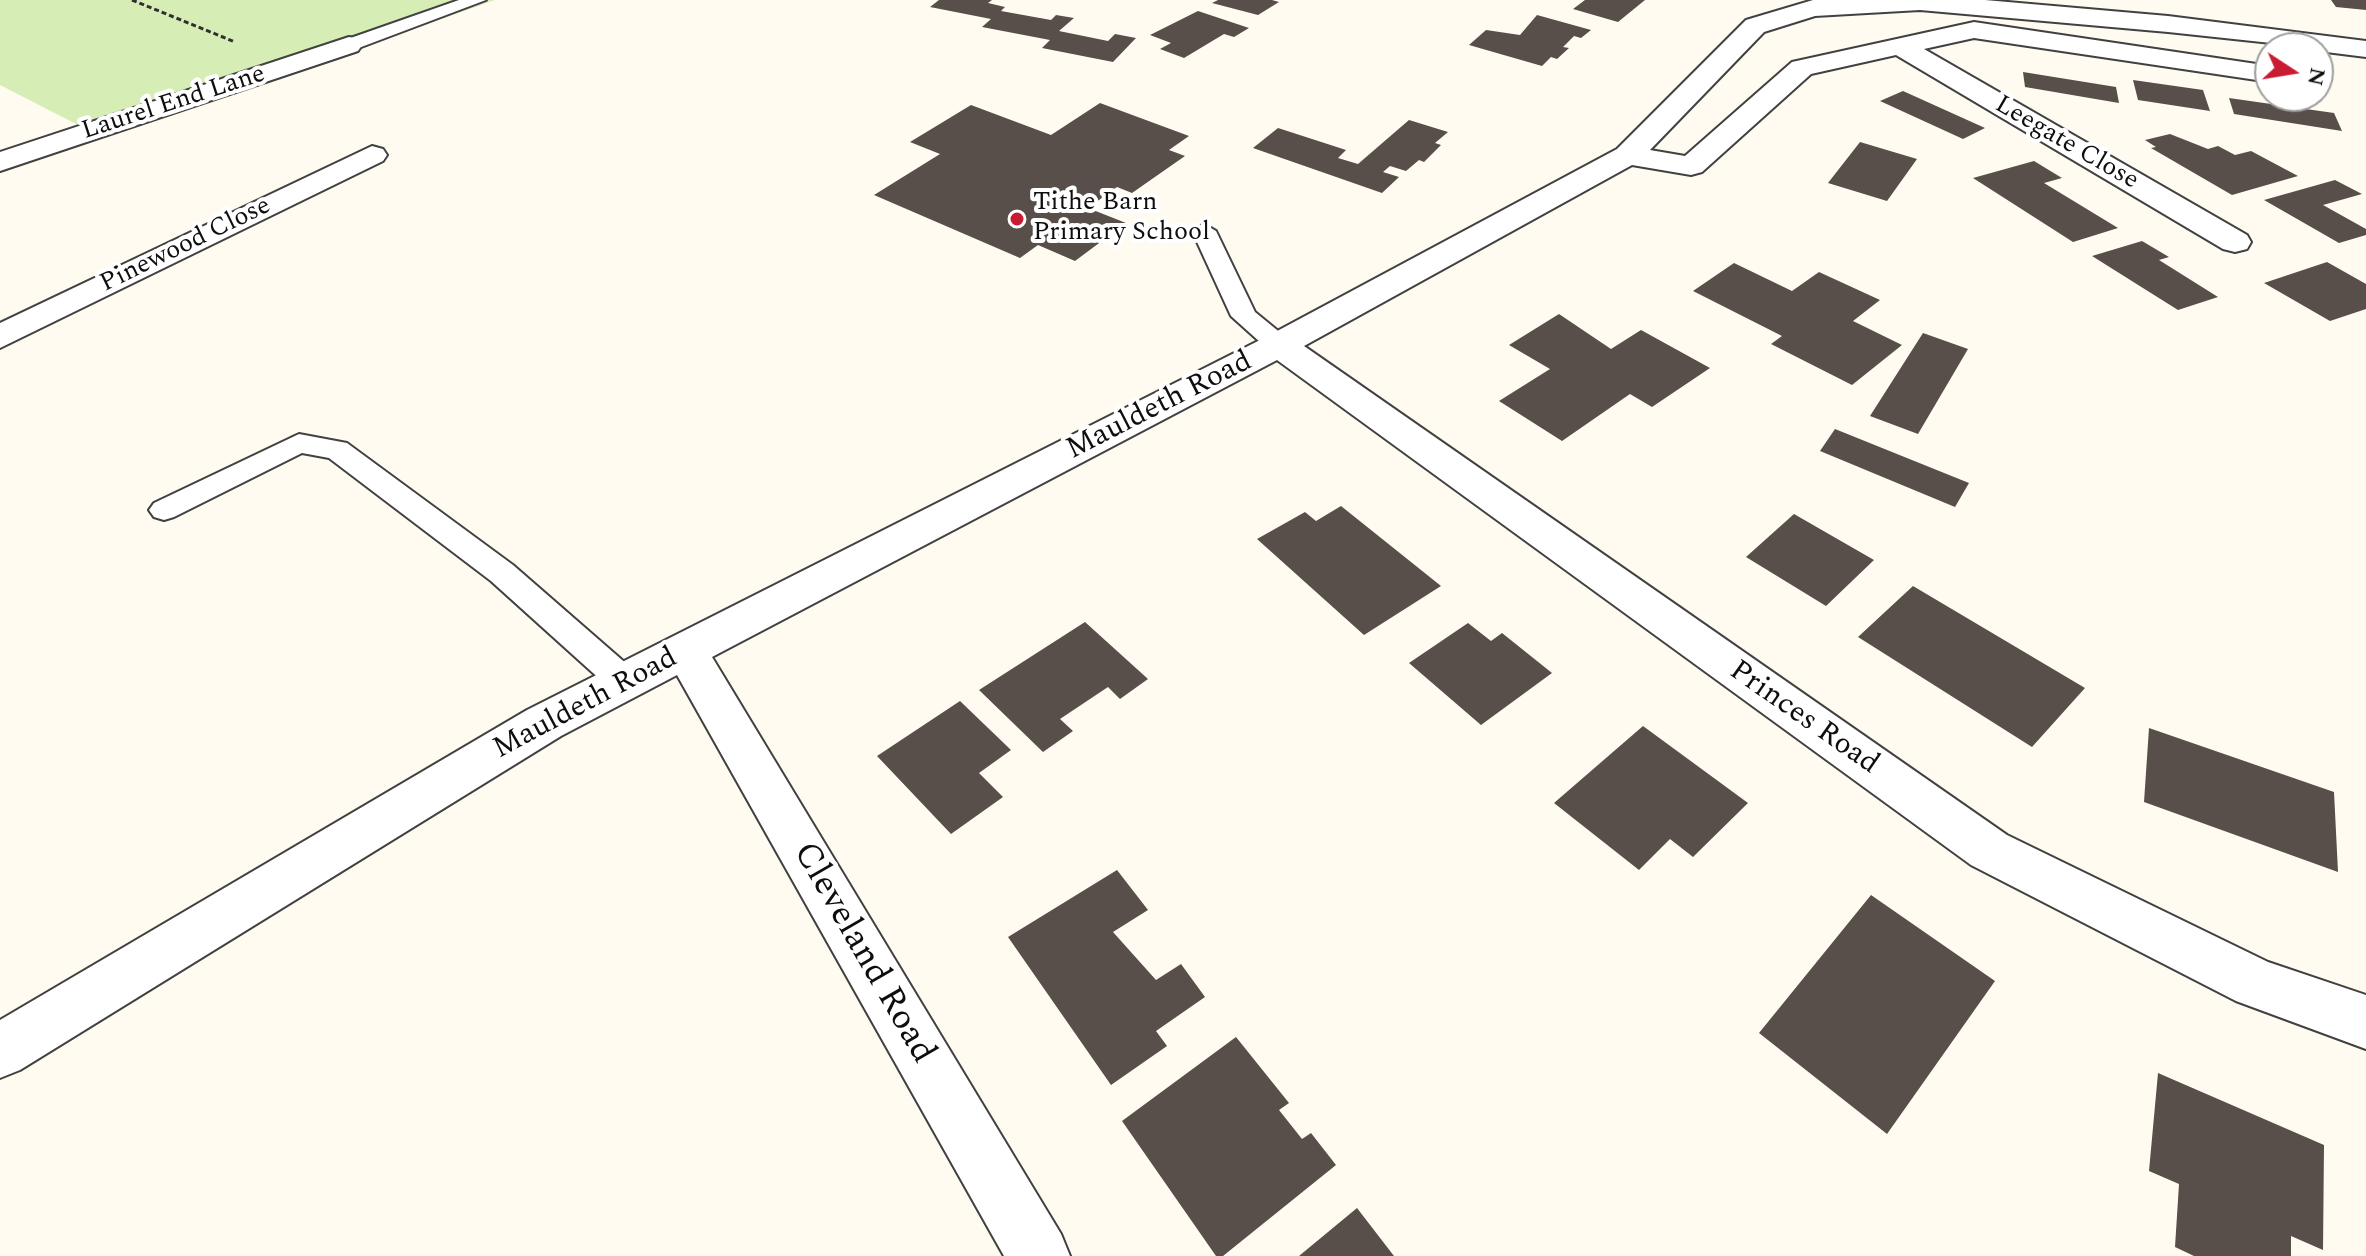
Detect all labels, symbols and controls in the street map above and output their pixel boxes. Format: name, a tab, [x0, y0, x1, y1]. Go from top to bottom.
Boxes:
north arrow	[2254, 32, 2334, 112]
street label: Laurel End Lane	[78, 60, 270, 148]
text: N	[2298, 64, 2334, 89]
street label: Leegate Close	[1989, 90, 2143, 198]
place label: Tithe Barn Primary School	[1033, 188, 1210, 250]
street label: Pinewood Close	[96, 191, 276, 301]
marker: Tithe Barn Primary School	[1008, 210, 1026, 228]
street label: Mauldeth Road	[1061, 345, 1259, 469]
street label: Mauldeth Road	[488, 641, 684, 769]
street label: Princes Road	[1721, 654, 1885, 784]
street label: Cleveland Road	[781, 836, 943, 1072]

